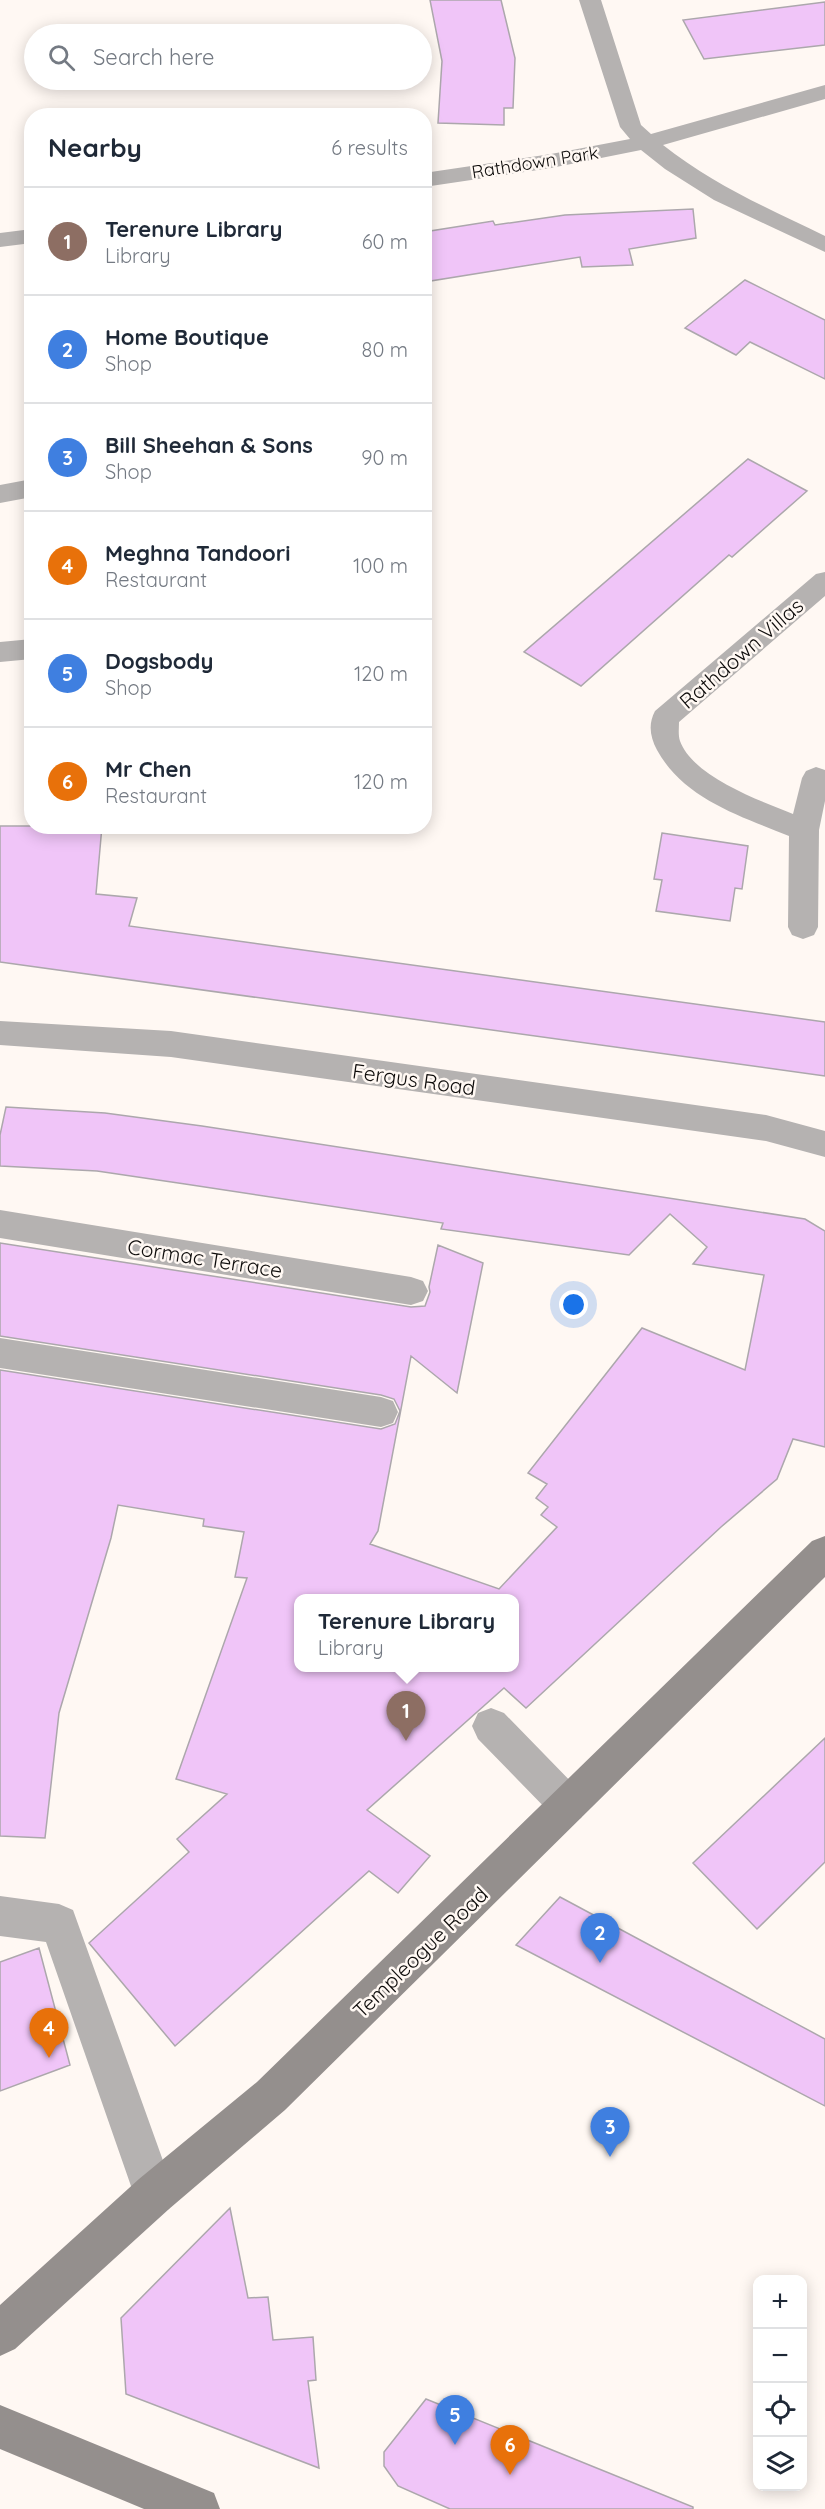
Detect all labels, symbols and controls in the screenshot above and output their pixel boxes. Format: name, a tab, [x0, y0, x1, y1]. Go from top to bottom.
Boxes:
search box	[24, 24, 432, 90]
icon: search	[45, 41, 78, 74]
text: Search here	[93, 43, 214, 71]
text: Nearby	[48, 131, 142, 164]
text: 6 results	[331, 135, 408, 160]
street label: Rathdown Park	[470, 141, 600, 183]
text: Terenure Library	[105, 215, 282, 243]
text: 1	[64, 229, 71, 254]
text: 60 m	[362, 229, 408, 254]
text: Library	[105, 243, 171, 268]
text: Home Boutique	[105, 323, 269, 351]
text: 2	[62, 337, 73, 362]
text: 80 m	[362, 337, 408, 362]
text: Shop	[105, 351, 152, 376]
text: Bill Sheehan & Sons	[105, 431, 313, 459]
text: 3	[62, 445, 73, 470]
text: 90 m	[361, 445, 408, 470]
text: Shop	[105, 459, 152, 484]
text: Meghna Tandoori	[105, 539, 290, 567]
text: 4	[62, 553, 73, 578]
text: 100 m	[353, 553, 408, 578]
text: Restaurant	[105, 567, 207, 592]
street label: Rathdown Villas	[674, 592, 808, 714]
text: Dogsbody	[105, 647, 213, 675]
text: 5	[62, 661, 73, 686]
text: 120 m	[354, 661, 408, 686]
text: Shop	[105, 675, 152, 700]
text: Mr Chen	[105, 755, 192, 783]
text: 6	[62, 769, 73, 794]
text: 120 m	[354, 769, 408, 794]
text: Restaurant	[105, 783, 207, 808]
street label: Fergus Road	[351, 1058, 477, 1100]
street label: Cormac Terrace	[126, 1233, 284, 1283]
your location	[559, 1290, 588, 1319]
popup	[294, 1594, 519, 1672]
text: Terenure Library	[318, 1607, 495, 1635]
text: Library	[318, 1635, 384, 1660]
pin: 1	[386, 1692, 426, 1741]
street label: Templeogue Road	[347, 1881, 493, 2023]
pin: 2	[580, 1914, 620, 1963]
pin: 4	[29, 2008, 68, 2058]
pin: 3	[590, 2108, 630, 2157]
map controls	[753, 2275, 807, 2491]
button: +	[753, 2275, 807, 2329]
button: −	[753, 2329, 807, 2383]
button: locate	[753, 2383, 807, 2437]
pin: 5	[436, 2396, 474, 2445]
pin: 6	[490, 2426, 530, 2475]
button: layers	[753, 2437, 807, 2491]

